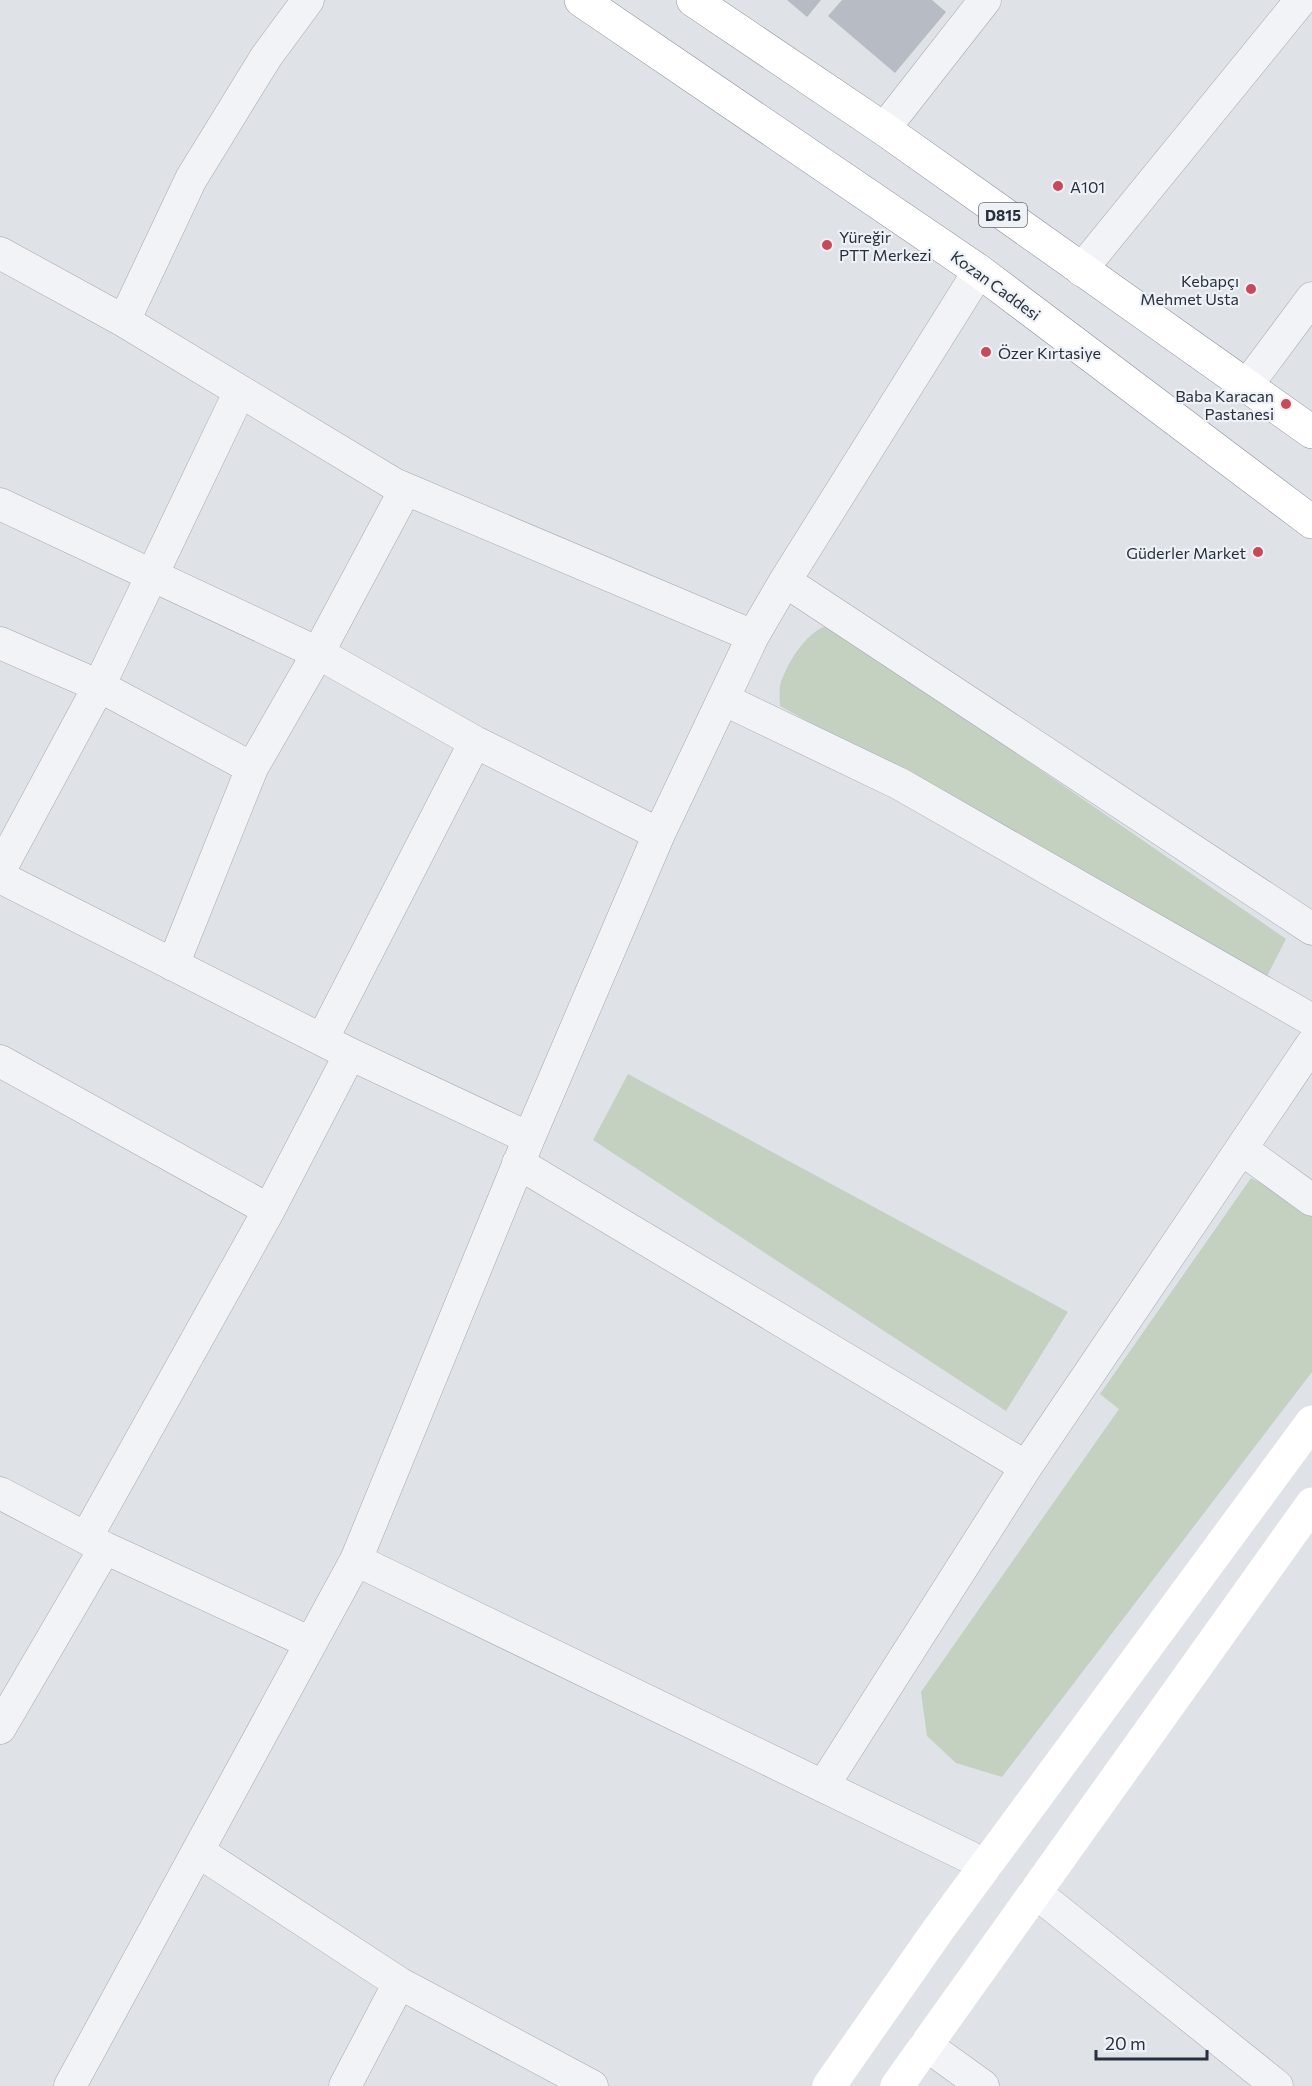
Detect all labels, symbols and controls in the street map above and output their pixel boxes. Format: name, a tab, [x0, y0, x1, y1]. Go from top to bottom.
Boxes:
place label: A101	[1070, 177, 1105, 196]
marker: A101	[1051, 179, 1065, 193]
road number: D815	[979, 203, 1027, 227]
place label: Yüreğir PTT Merkezi	[839, 227, 932, 264]
marker: Yüreğir PTT Merkezi	[820, 238, 834, 252]
street label: Kozan Caddesi	[948, 246, 1044, 324]
place label: Kebapçı Mehmet Usta	[1140, 271, 1239, 308]
marker: Kebapçı Mehmet Usta	[1244, 282, 1258, 296]
place label: Özer Kırtasiye	[998, 343, 1101, 362]
marker: Özer Kırtasiye	[979, 345, 993, 359]
place label: Baba Karacan Pastanesi	[1175, 386, 1274, 423]
marker: Baba Karacan Pastanesi	[1279, 397, 1293, 411]
place label: Güderler Market	[1126, 543, 1246, 562]
marker: Güderler Market	[1251, 545, 1265, 559]
scale bar	[1096, 2023, 1207, 2061]
text: 20 m	[1105, 2032, 1146, 2054]

